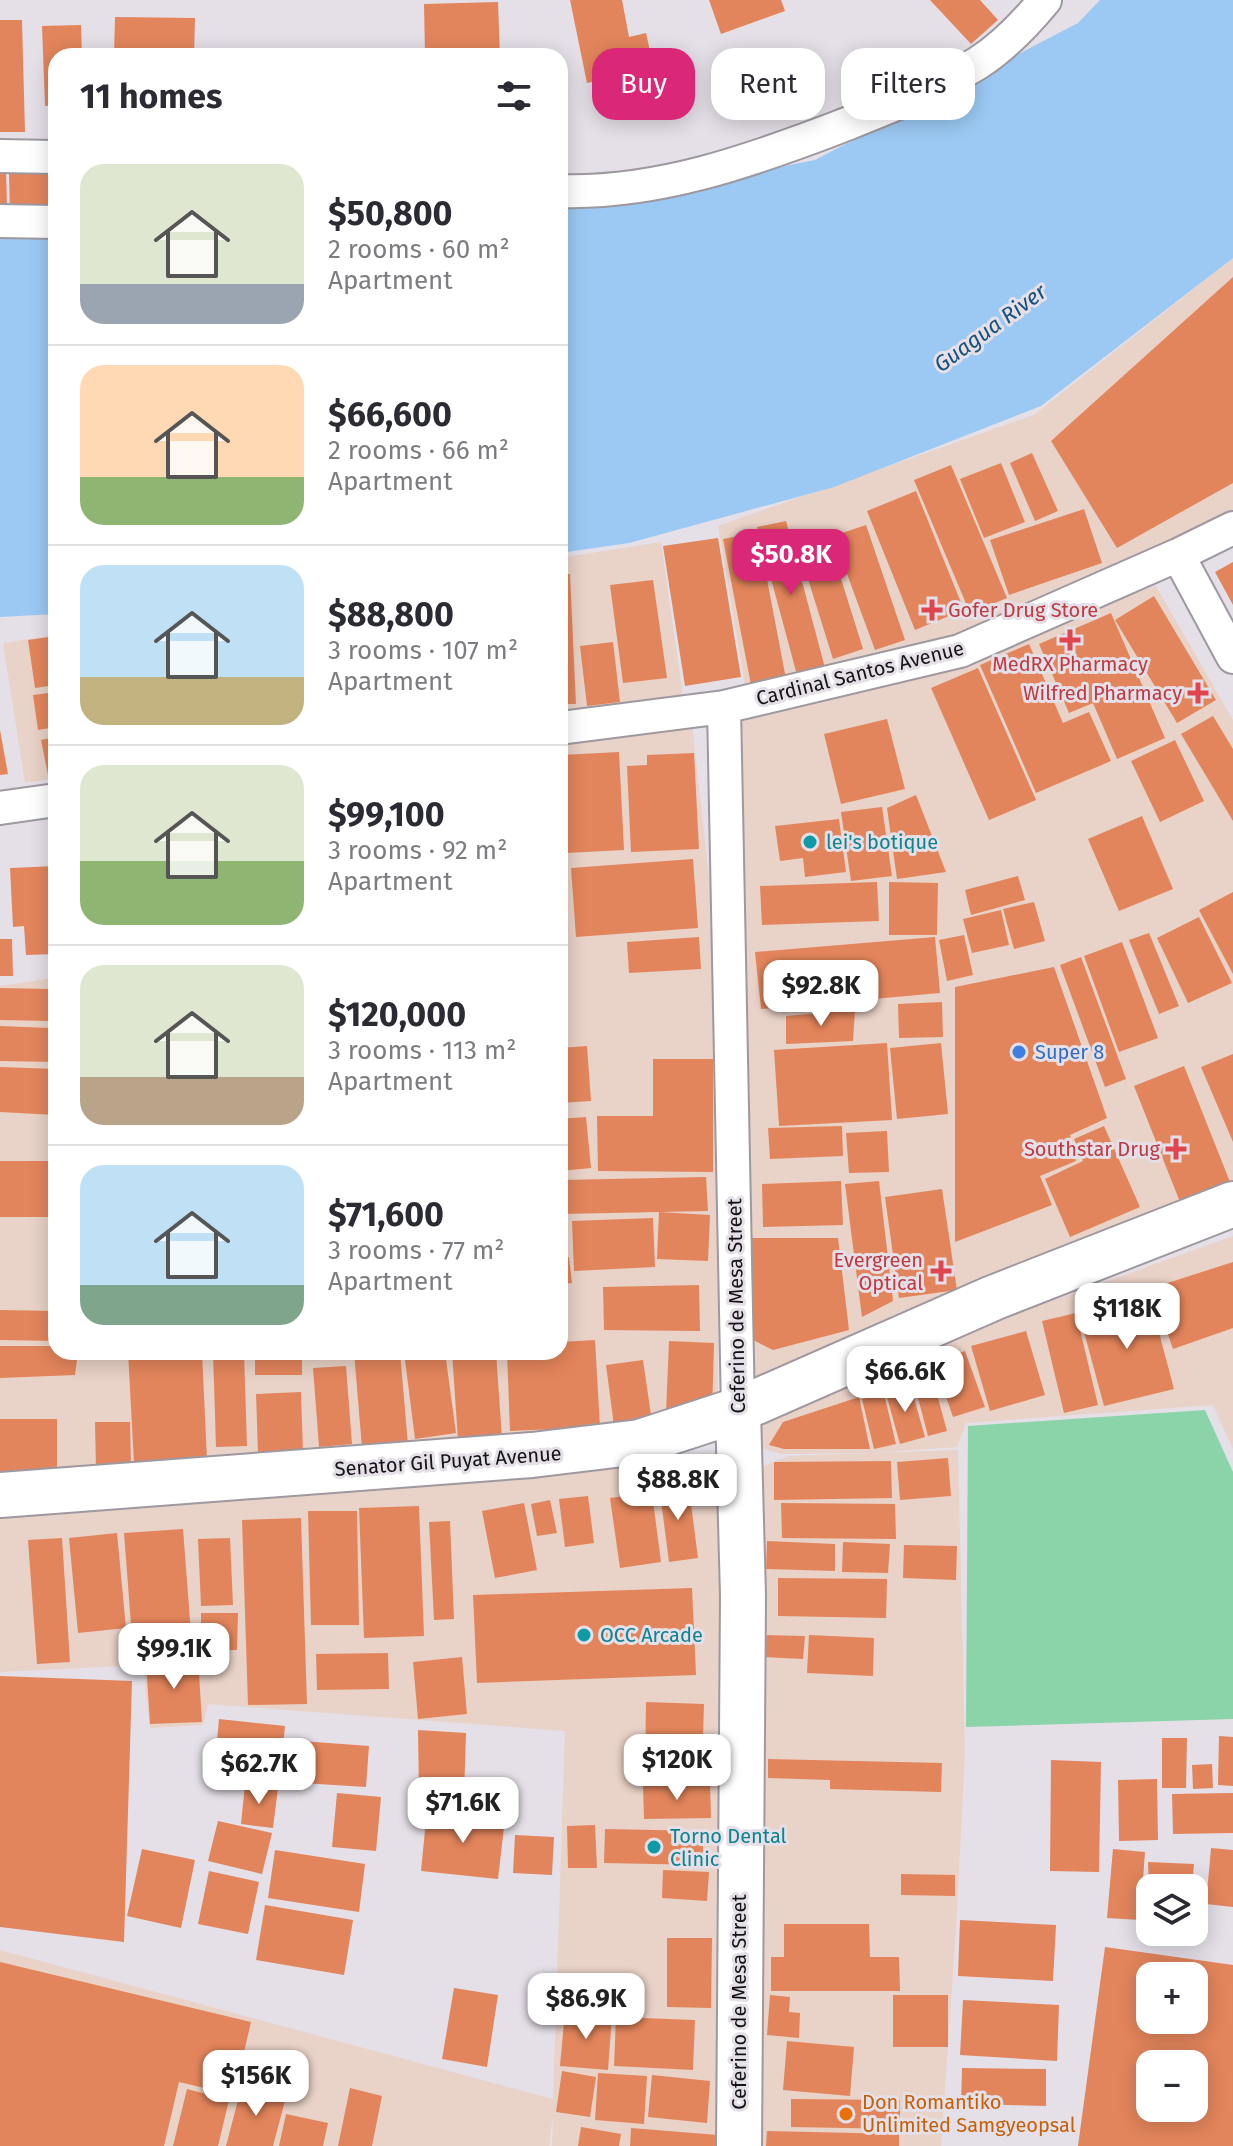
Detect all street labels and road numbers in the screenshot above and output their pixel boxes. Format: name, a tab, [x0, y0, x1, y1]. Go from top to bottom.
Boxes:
street label: Cardinal Santos Avenue	[754, 636, 966, 710]
street label: Ceferino de Mesa Street	[722, 1197, 750, 1414]
street label: Senator Gil Puyat Avenue	[334, 1441, 562, 1481]
street label: Ceferino de Mesa Street	[727, 1894, 751, 2110]

